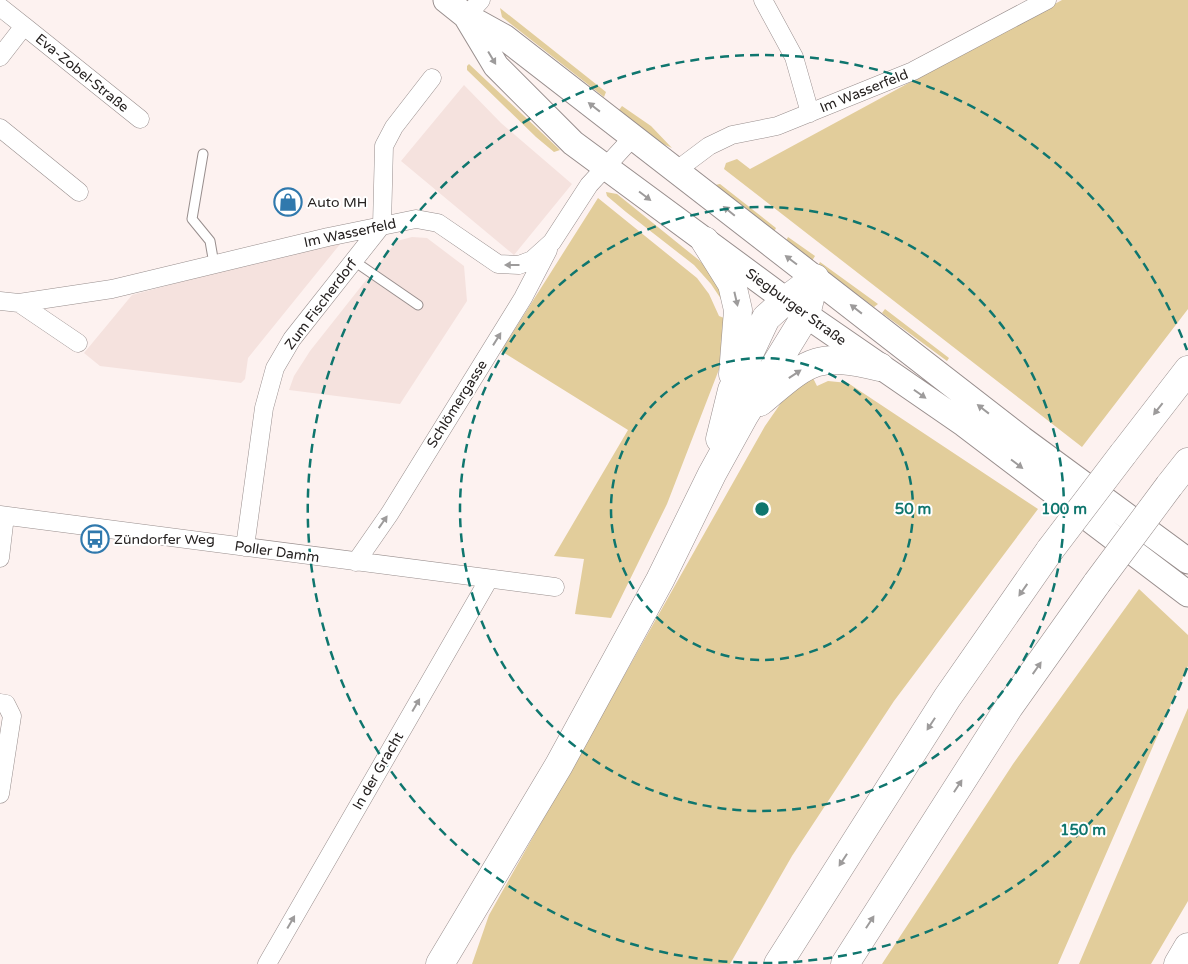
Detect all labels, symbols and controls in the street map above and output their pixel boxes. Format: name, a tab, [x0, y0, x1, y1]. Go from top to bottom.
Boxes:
street label: Eva-Zobel-Straße	[32, 30, 132, 116]
one-way arrow	[487, 51, 496, 65]
street label: Im Wasserfeld	[817, 66, 911, 116]
one-way arrow	[588, 102, 601, 113]
shop icon: Auto MH	[273, 187, 303, 217]
one-way arrow	[638, 191, 652, 201]
place label: Auto MH	[307, 194, 367, 211]
one-way arrow	[722, 206, 736, 216]
street label: Im Wasserfeld	[302, 215, 398, 251]
one-way arrow	[785, 254, 798, 265]
street label: Zum Fischerdorf	[281, 255, 361, 353]
one-way arrow	[503, 261, 519, 269]
street label: Siegburger Straße	[742, 265, 850, 349]
one-way arrow	[732, 292, 740, 307]
one-way arrow	[849, 303, 862, 314]
one-way arrow	[492, 333, 502, 346]
street label: Schlömergasse	[423, 357, 491, 451]
one-way arrow	[788, 369, 802, 379]
one-way arrow	[913, 389, 927, 399]
one-way arrow	[1153, 402, 1163, 416]
one-way arrow	[977, 404, 990, 415]
one-way arrow	[1010, 459, 1024, 469]
centre of rings	[753, 500, 771, 518]
text: 50 m	[895, 500, 931, 518]
text: 100 m	[1041, 500, 1087, 518]
one-way arrow	[379, 515, 388, 529]
bus stop icon: Zündorfer Weg	[80, 524, 110, 554]
place label: Zündorfer Weg	[114, 531, 215, 548]
street label: Poller Damm	[233, 538, 321, 566]
one-way arrow	[1018, 583, 1028, 597]
one-way arrow	[1032, 661, 1042, 674]
one-way arrow	[412, 698, 420, 713]
one-way arrow	[926, 717, 935, 730]
street label: In der Gracht	[349, 729, 407, 813]
one-way arrow	[953, 779, 963, 792]
text: 150 m	[1060, 821, 1106, 839]
one-way arrow	[838, 854, 847, 867]
one-way arrow	[287, 914, 295, 929]
one-way arrow	[865, 916, 875, 929]

